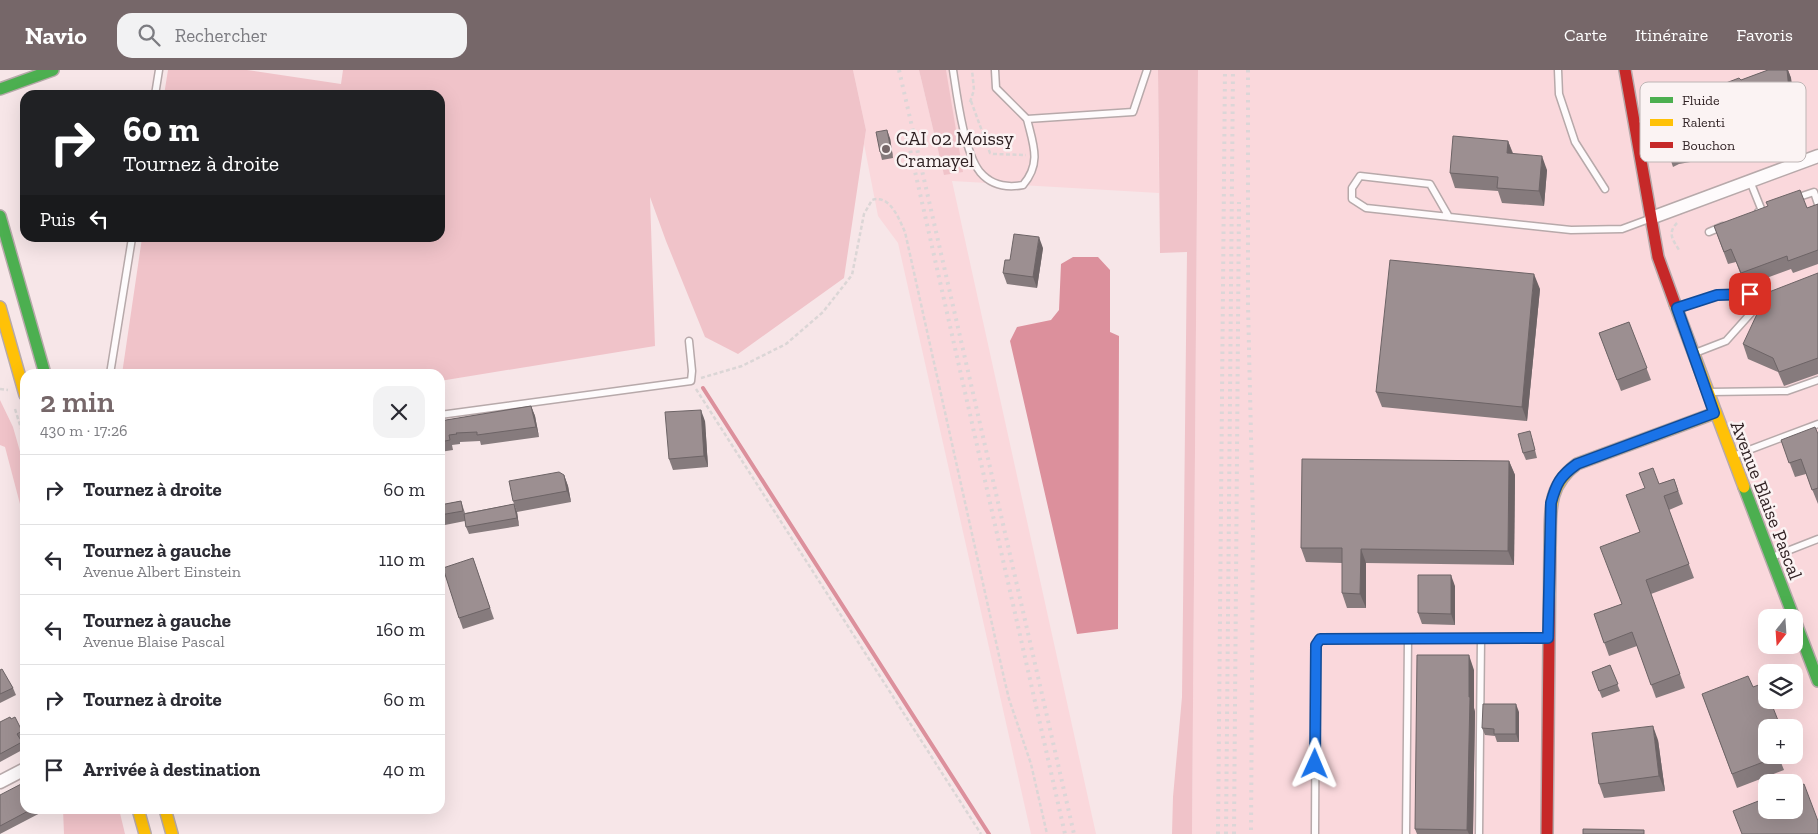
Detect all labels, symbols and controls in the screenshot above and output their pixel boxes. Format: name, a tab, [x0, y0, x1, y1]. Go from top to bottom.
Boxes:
search box	[117, 13, 467, 58]
text: Navio	[25, 21, 87, 50]
icon: search	[135, 21, 163, 49]
text: Rechercher	[175, 24, 268, 47]
text: Carte	[1564, 24, 1607, 46]
text: Itinéraire	[1635, 24, 1708, 46]
text: Favoris	[1736, 24, 1793, 46]
legend	[1640, 82, 1806, 162]
text: Fluide	[1682, 92, 1720, 109]
text: 60 m	[123, 108, 199, 150]
icon: right	[40, 110, 105, 175]
text: Ralenti	[1682, 114, 1725, 131]
place label: CAI 02 Moissy Cramayel	[896, 127, 1014, 172]
text: Bouchon	[1682, 137, 1735, 154]
marker: CAI 02 Moissy Cramayel	[880, 143, 892, 155]
text: Tournez à droite	[123, 150, 279, 177]
icon: left	[85, 205, 113, 233]
text: Puis	[40, 208, 75, 231]
pin	[1729, 273, 1771, 315]
icon: arrive	[1736, 280, 1764, 308]
text: 2 min	[40, 384, 114, 420]
button: close	[373, 386, 425, 438]
street label: Avenue Blaise Pascal	[1726, 417, 1807, 583]
text: 430 m · 17:26	[40, 421, 128, 440]
icon: right	[40, 476, 68, 504]
text: Tournez à droite	[83, 478, 222, 501]
text: 60 m	[383, 478, 425, 501]
text: Tournez à gauche	[83, 539, 231, 562]
icon: left	[40, 546, 68, 574]
text: 110 m	[379, 548, 425, 571]
text: Avenue Albert Einstein	[83, 562, 241, 581]
text: Tournez à gauche	[83, 609, 231, 632]
north arrow	[1758, 609, 1802, 654]
map controls	[1758, 609, 1803, 819]
icon: left	[40, 616, 68, 644]
text: 160 m	[376, 618, 425, 641]
text: Avenue Blaise Pascal	[83, 632, 225, 651]
button: layers	[1758, 664, 1803, 709]
icon: right	[40, 686, 68, 714]
text: Tournez à droite	[83, 688, 222, 711]
text: 60 m	[383, 688, 425, 711]
button: +	[1758, 719, 1803, 764]
position arrow	[1288, 737, 1340, 789]
icon: arrive	[40, 756, 68, 784]
text: Arrivée à destination	[83, 758, 260, 781]
text: 40 m	[383, 758, 425, 781]
button: −	[1758, 774, 1803, 819]

